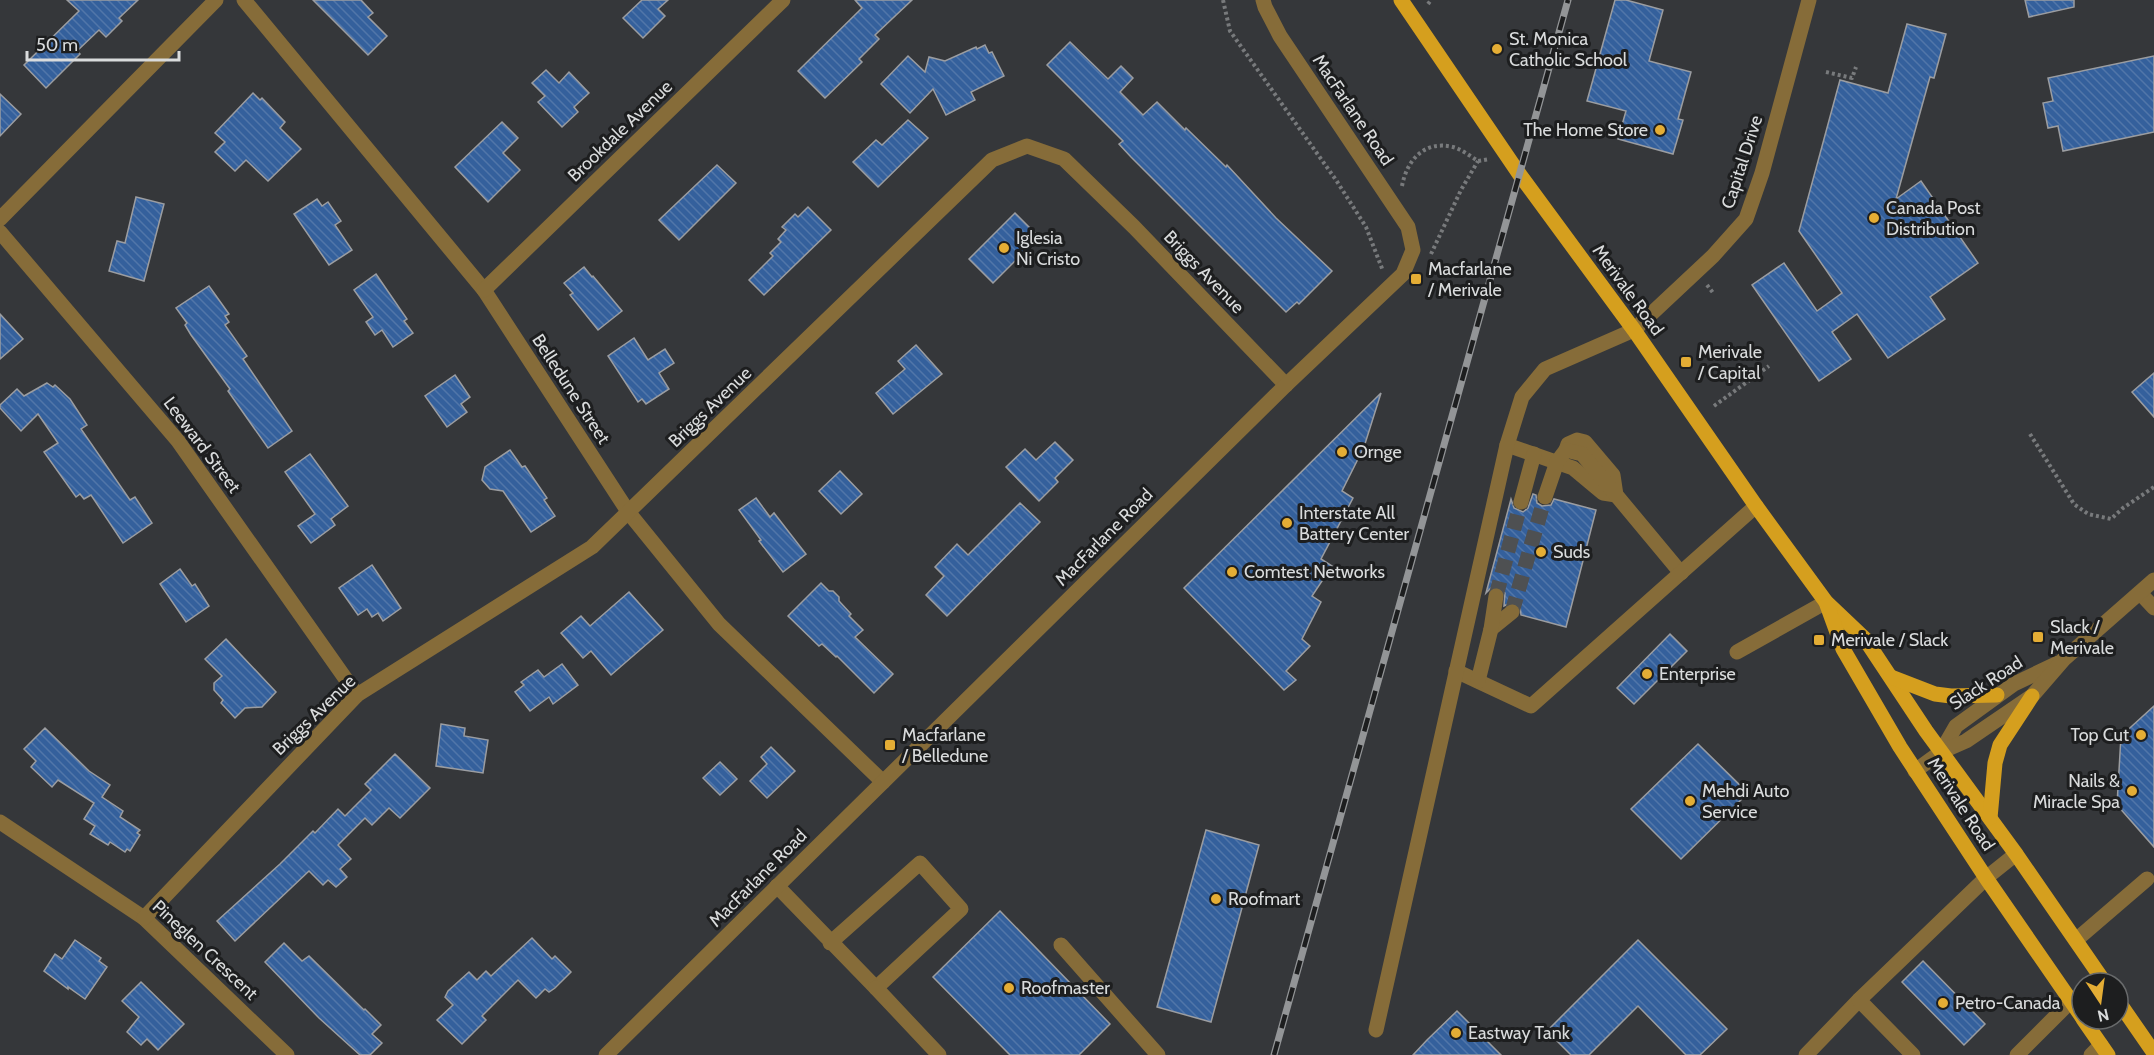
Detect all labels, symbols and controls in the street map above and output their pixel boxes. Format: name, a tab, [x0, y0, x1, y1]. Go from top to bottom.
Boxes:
scale bar	[27, 24, 178, 62]
place label: St. Monica Catholic School	[1509, 28, 1628, 71]
text: 50 m	[36, 34, 78, 56]
marker: St. Monica Catholic School	[1490, 42, 1504, 56]
street label: MacFarlane Road	[1308, 50, 1398, 170]
street label: Brookdale Avenue	[563, 76, 677, 186]
street label: Capital Drive	[1717, 112, 1767, 212]
place label: The Home Store	[1523, 119, 1648, 141]
marker: The Home Store	[1653, 123, 1667, 137]
place label: Canada Post Distribution	[1886, 197, 1981, 240]
marker: Canada Post Distribution	[1867, 211, 1881, 225]
street label: Briggs Avenue	[1159, 226, 1249, 318]
place label: Iglesia Ni Cristo	[1016, 227, 1080, 270]
street label: Merivale Road	[1588, 240, 1668, 340]
marker: Iglesia Ni Cristo	[997, 241, 1011, 255]
place label: Macfarlane / Merivale	[1427, 258, 1512, 301]
marker: Macfarlane / Merivale	[1409, 272, 1423, 286]
street label: Belledune Street	[527, 330, 615, 448]
place label: Merivale / Capital	[1697, 341, 1762, 384]
marker: Merivale / Capital	[1679, 355, 1693, 369]
street label: Briggs Avenue	[664, 362, 756, 452]
street label: Leeward Street	[159, 393, 245, 497]
place label: Ornge	[1354, 441, 1402, 463]
marker: Ornge	[1335, 445, 1349, 459]
street label: MacFarlane Road	[1051, 484, 1157, 590]
place label: Interstate All Battery Center	[1299, 502, 1409, 545]
marker: Interstate All Battery Center	[1280, 516, 1294, 530]
place label: Suds	[1553, 541, 1590, 563]
marker: Suds	[1534, 545, 1548, 559]
place label: Comtest Networks	[1244, 561, 1385, 583]
marker: Comtest Networks	[1225, 565, 1239, 579]
place label: Slack / Merivale	[2050, 616, 2114, 659]
place label: Merivale / Slack	[1831, 629, 1949, 651]
marker: Slack / Merivale	[2031, 630, 2045, 644]
marker: Merivale / Slack	[1812, 633, 1826, 647]
street label: Slack Road	[1945, 651, 2027, 715]
place label: Enterprise	[1659, 663, 1736, 685]
marker: Enterprise	[1640, 667, 1654, 681]
street label: Briggs Avenue	[268, 670, 360, 760]
place label: Macfarlane / Belledune	[901, 724, 988, 767]
place label: Top Cut	[2071, 724, 2129, 746]
marker: Top Cut	[2134, 728, 2148, 742]
marker: Macfarlane / Belledune	[883, 738, 897, 752]
street label: Merivale Road	[1923, 753, 1999, 855]
place label: Nails & Miracle Spa	[2033, 770, 2120, 813]
place label: Mehdi Auto Service	[1702, 780, 1790, 823]
marker: Nails & Miracle Spa	[2125, 784, 2139, 798]
marker: Mehdi Auto Service	[1683, 794, 1697, 808]
street label: MacFarlane Road	[705, 825, 811, 931]
place label: Roofmart	[1228, 888, 1300, 910]
marker: Roofmart	[1209, 892, 1223, 906]
street label: Pineglen Crescent	[148, 896, 262, 1004]
north arrow	[2070, 971, 2130, 1031]
place label: Roofmaster	[1021, 977, 1110, 999]
marker: Roofmaster	[1002, 981, 1016, 995]
place label: Petro-Canada	[1955, 992, 2061, 1014]
marker: Petro-Canada	[1936, 996, 1950, 1010]
text: N	[2096, 1005, 2111, 1026]
place label: Eastway Tank	[1468, 1022, 1571, 1044]
marker: Eastway Tank	[1449, 1026, 1463, 1040]

